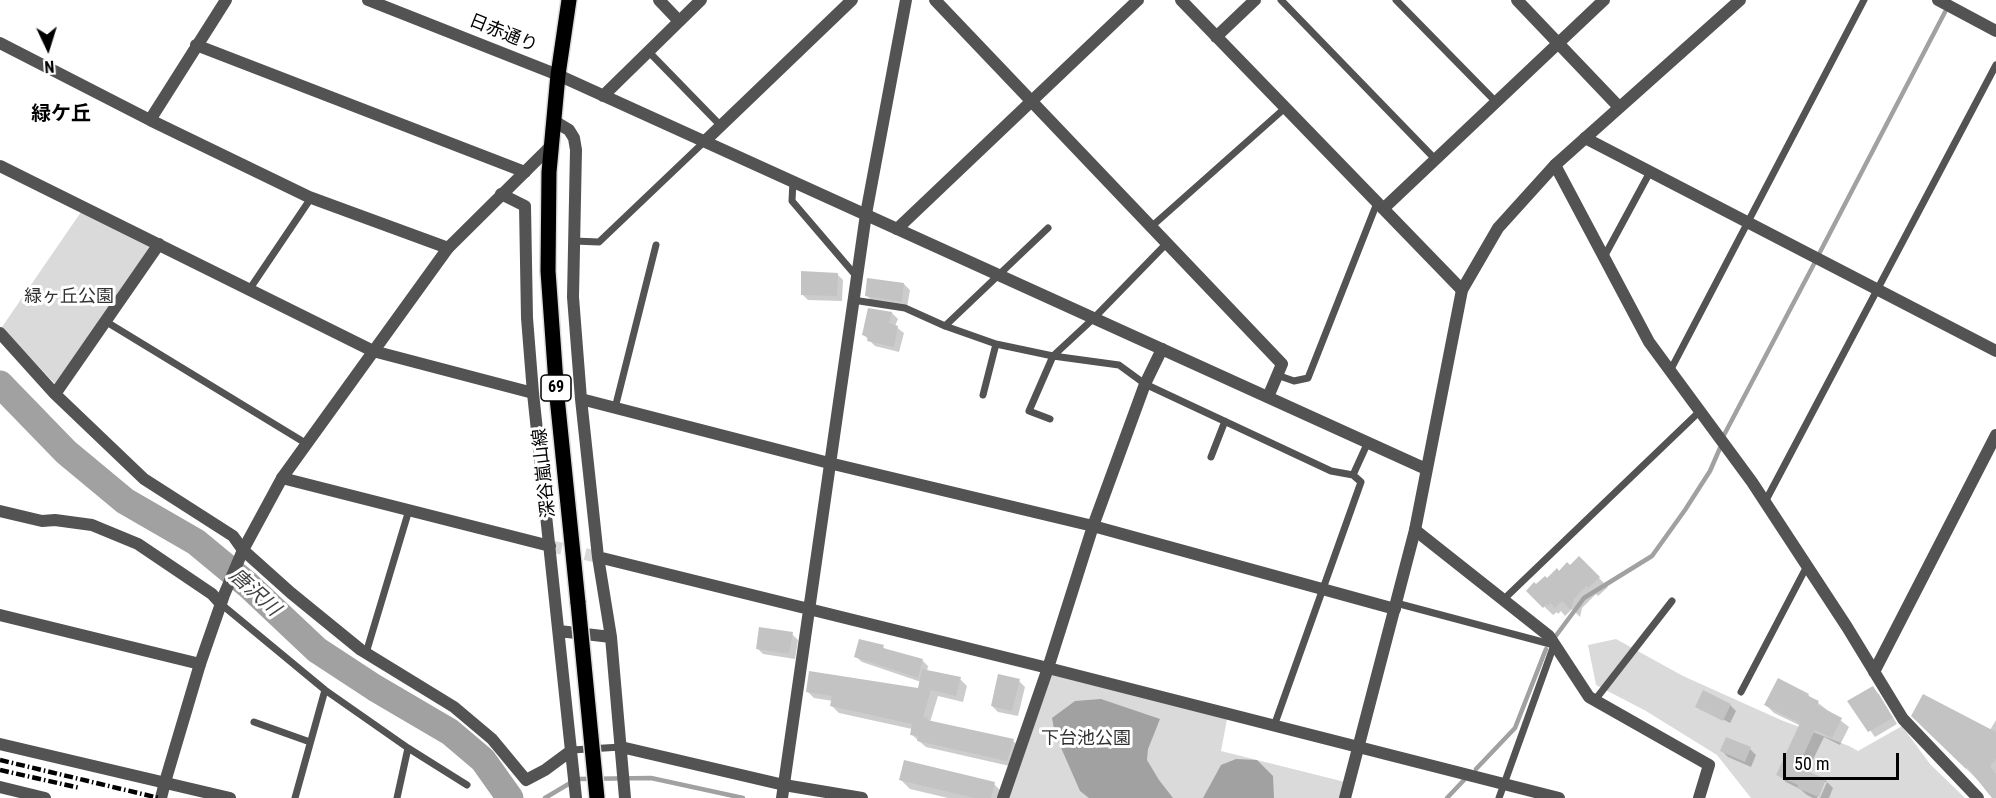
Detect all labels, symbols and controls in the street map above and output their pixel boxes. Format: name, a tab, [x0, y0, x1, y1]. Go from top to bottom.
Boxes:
street label: 日赤通り	[466, 11, 540, 57]
north arrow	[18, 18, 78, 78]
text: N	[44, 57, 55, 76]
district label: 緑ケ丘	[31, 103, 91, 127]
park label: 緑ヶ丘公園	[24, 286, 114, 308]
road number: 69	[541, 375, 571, 401]
street label: 深谷嵐山線	[530, 427, 560, 519]
water label: 唐沢川	[224, 564, 284, 622]
park label: 下台池公園	[1041, 728, 1131, 750]
scale bar	[1786, 741, 1902, 779]
text: 50 m	[1794, 753, 1829, 774]

